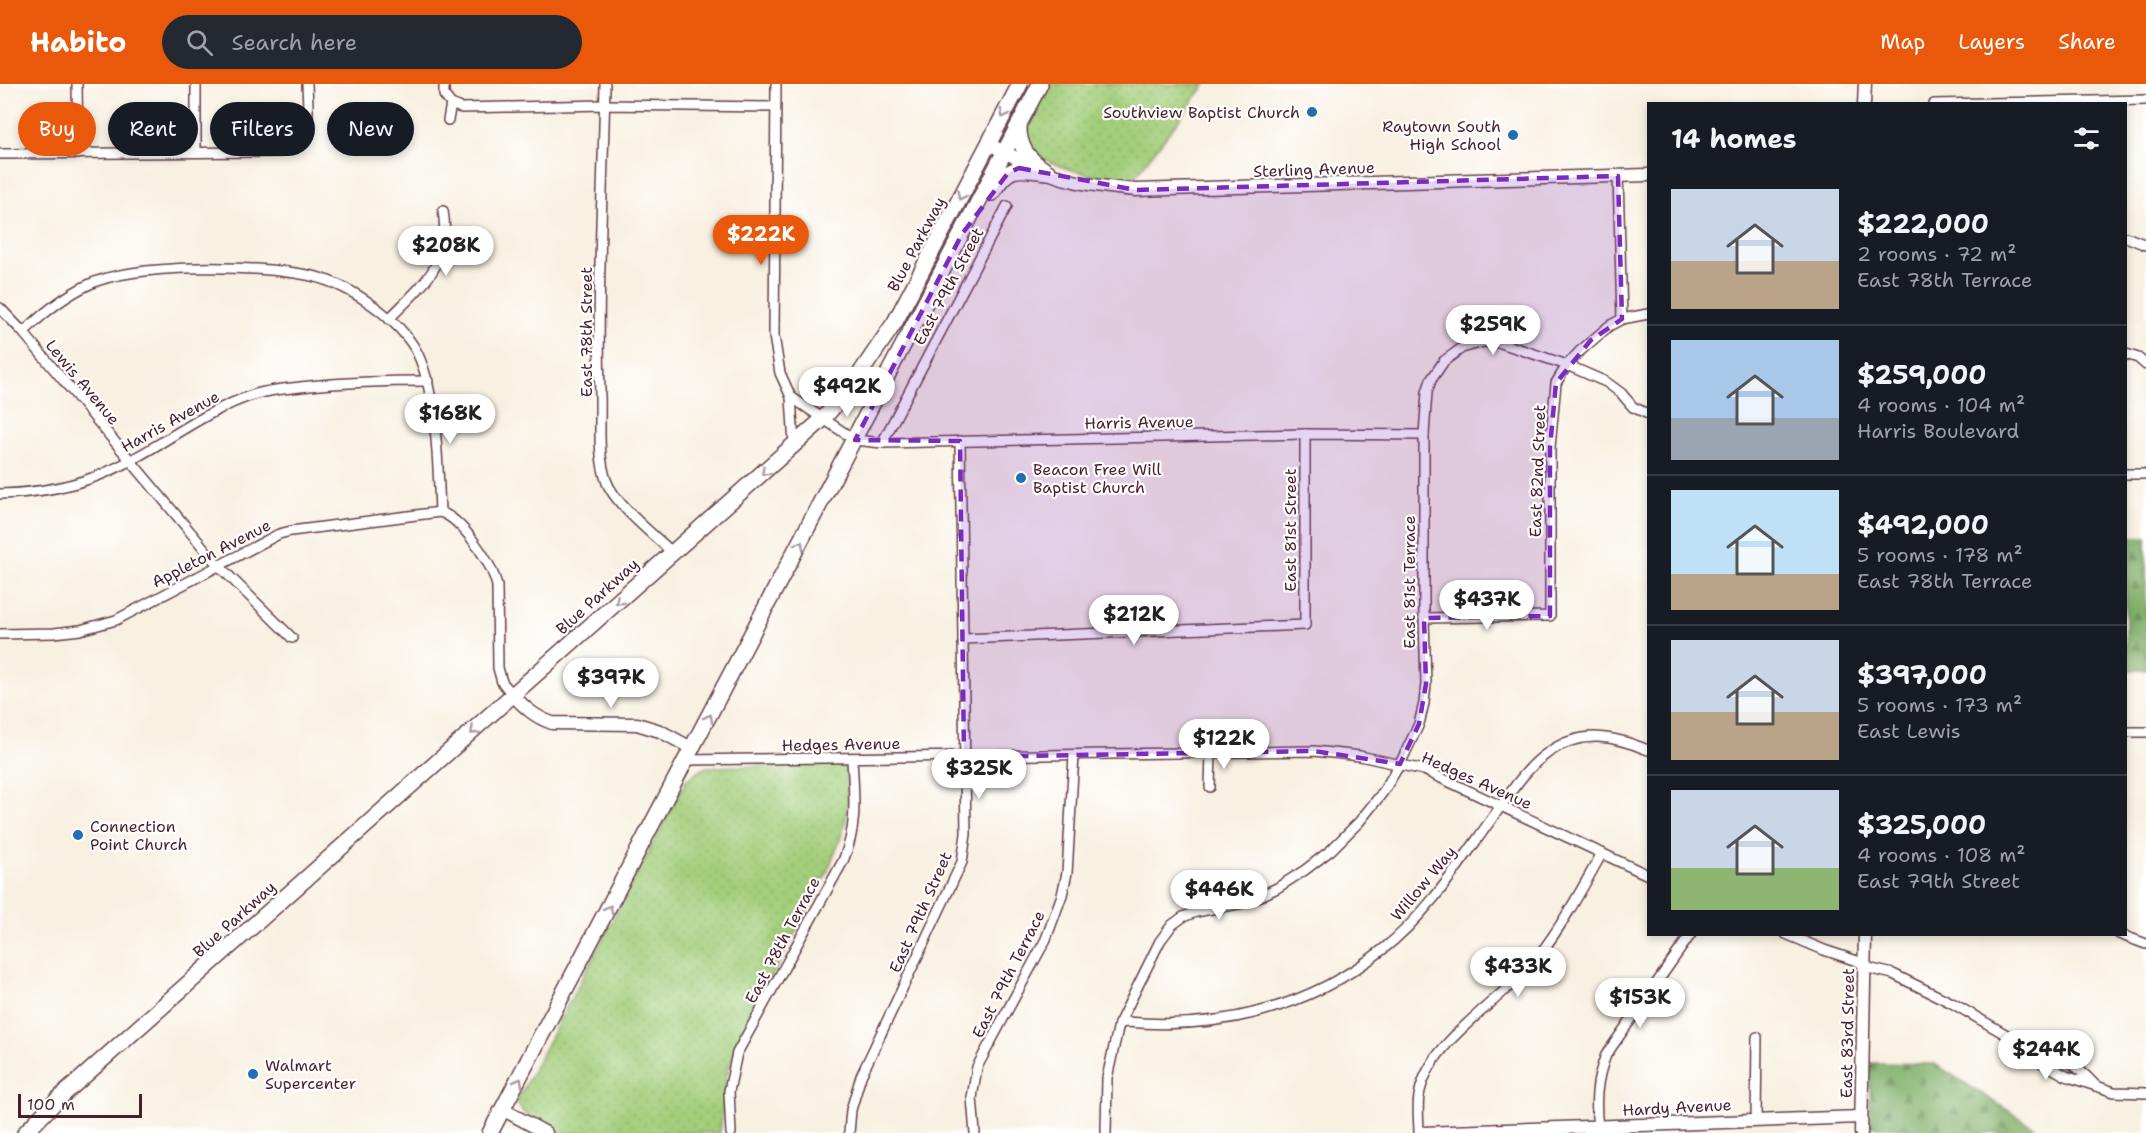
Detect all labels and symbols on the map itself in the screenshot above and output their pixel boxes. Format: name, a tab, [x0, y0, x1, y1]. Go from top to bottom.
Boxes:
place label: Southview Baptist Church	[1103, 102, 1300, 123]
marker: Southview Baptist Church	[1305, 105, 1319, 119]
one-way arrow	[1000, 108, 1012, 119]
place label: Raytown South High School	[1382, 116, 1501, 155]
marker: Raytown South High School	[1506, 128, 1520, 142]
street label: Sterling Avenue	[1253, 157, 1375, 182]
one-way arrow	[957, 189, 968, 200]
street label: Blue Parkway	[883, 193, 950, 295]
pin: $222K	[719, 215, 803, 266]
street label: East 79th Street	[909, 224, 988, 349]
pin: $208K	[404, 226, 488, 277]
street label: East 78th Street	[576, 267, 597, 397]
pin: $259K	[1451, 305, 1535, 356]
street label: Lewis Avenue	[41, 335, 124, 429]
pin: $492K	[805, 367, 889, 418]
street label: Harris Avenue	[117, 386, 223, 457]
pin: $168K	[408, 394, 492, 445]
street label: East 82nd Street	[1525, 404, 1550, 538]
street label: Harris Avenue	[1084, 411, 1194, 434]
place label: Beacon Free Will Baptist Church	[1033, 459, 1162, 498]
one-way arrow	[761, 465, 772, 476]
street label: East 81st Street	[1280, 468, 1301, 592]
marker: Beacon Free Will Baptist Church	[1014, 471, 1028, 485]
street label: Appleton Avenue	[148, 514, 274, 593]
street label: East 81st Terrace	[1399, 515, 1420, 649]
one-way arrow	[793, 541, 804, 551]
street label: Blue Parkway	[551, 554, 643, 639]
pin: $437K	[1445, 580, 1529, 631]
one-way arrow	[615, 594, 626, 605]
pin: $212K	[1092, 595, 1176, 646]
pin: $397K	[569, 658, 653, 709]
one-way arrow	[702, 713, 713, 724]
pin: $122K	[1182, 719, 1266, 770]
one-way arrow	[470, 724, 480, 735]
street label: Hedges Avenue	[781, 733, 901, 756]
street label: Hedges Avenue	[1418, 747, 1535, 814]
pin: $325K	[937, 749, 1021, 800]
place label: Connection Point Church	[90, 816, 188, 855]
marker: Connection Point Church	[71, 828, 85, 842]
street label: Willow Way	[1386, 841, 1461, 925]
street label: East 79th Street	[884, 848, 957, 976]
pin: $446K	[1177, 870, 1261, 921]
street label: East 78th Terrace	[740, 873, 825, 1007]
street label: Blue Parkway	[188, 877, 280, 962]
one-way arrow	[602, 905, 613, 915]
street label: East 79th Terrace	[967, 907, 1050, 1042]
pin: $433K	[1476, 947, 1560, 998]
street label: East 83rd Street	[1836, 968, 1859, 1098]
pin: $153K	[1598, 978, 1682, 1029]
pin: $244K	[2004, 1030, 2088, 1081]
place label: Walmart Supercenter	[265, 1055, 356, 1094]
marker: Walmart Supercenter	[246, 1067, 260, 1081]
one-way arrow	[511, 1077, 523, 1088]
scale bar	[18, 1091, 142, 1118]
street label: Hardy Avenue	[1622, 1094, 1732, 1121]

